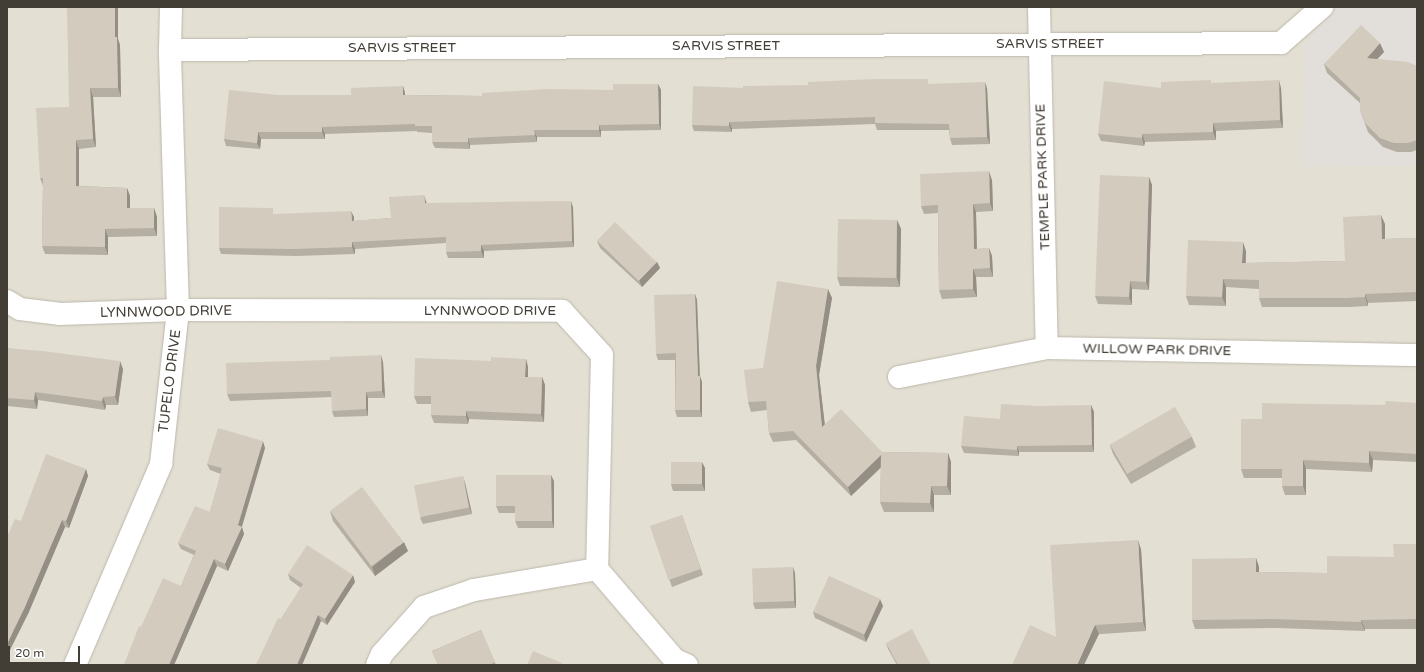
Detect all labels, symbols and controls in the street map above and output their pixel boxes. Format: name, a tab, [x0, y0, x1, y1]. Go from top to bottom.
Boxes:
street label: SARVIS STREET	[996, 36, 1104, 52]
street label: SARVIS STREET	[672, 38, 780, 54]
street label: SARVIS STREET	[348, 40, 456, 56]
street label: TEMPLE PARK DRIVE	[1032, 104, 1054, 250]
street label: LYNNWOOD DRIVE	[100, 302, 232, 322]
street label: LYNNWOOD DRIVE	[424, 303, 556, 319]
street label: TUPELO DRIVE	[155, 329, 185, 433]
street label: WILLOW PARK DRIVE	[1082, 340, 1232, 360]
scale bar	[10, 638, 82, 664]
text: 20 m	[15, 646, 44, 660]

